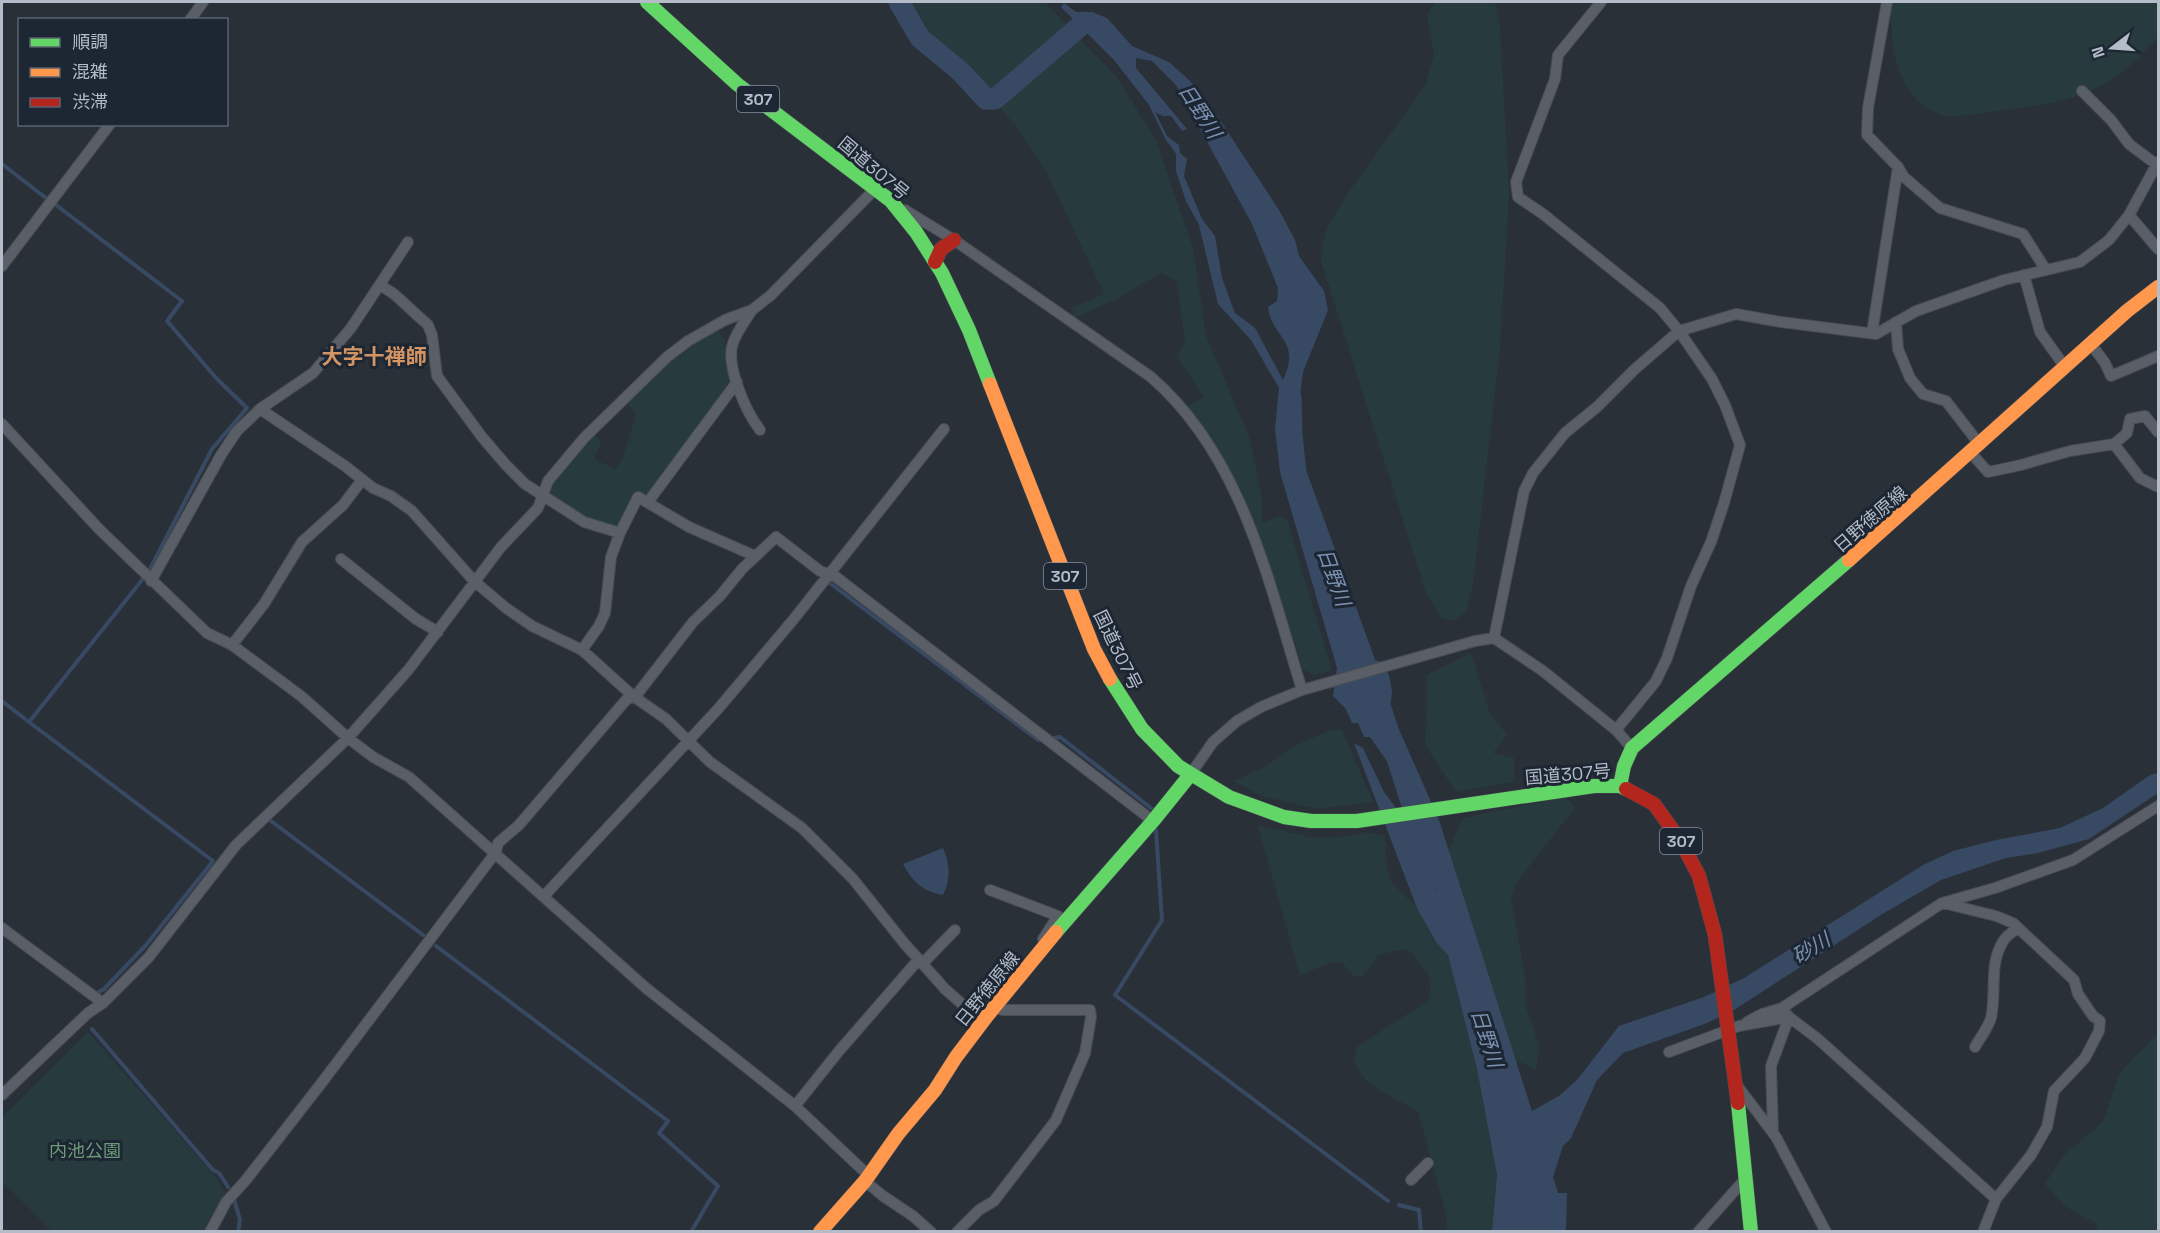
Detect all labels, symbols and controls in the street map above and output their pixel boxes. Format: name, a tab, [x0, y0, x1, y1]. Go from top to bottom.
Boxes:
legend	[18, 18, 228, 126]
north arrow	[2082, 18, 2142, 78]
text: 順調	[72, 30, 108, 53]
text: N	[2087, 44, 2110, 60]
text: 混雑	[72, 60, 108, 83]
water label: 日野川	[1173, 79, 1228, 145]
road number: 307	[737, 86, 779, 112]
text: 渋滞	[72, 90, 108, 113]
street label: 国道307号	[834, 131, 914, 205]
district label: 大字十禅師	[322, 343, 427, 370]
street label: 日野徳原線	[1828, 481, 1912, 557]
water label: 日野川	[1312, 544, 1357, 612]
road number: 307	[1044, 563, 1086, 589]
street label: 国道307号	[1089, 606, 1147, 694]
street label: 国道307号	[1524, 759, 1612, 789]
road number: 307	[1660, 828, 1702, 854]
water label: 砂川	[1787, 926, 1837, 969]
street label: 日野徳原線	[950, 947, 1024, 1031]
water label: 日野川	[1465, 1005, 1509, 1072]
park label: 内池公園	[49, 1139, 121, 1162]

